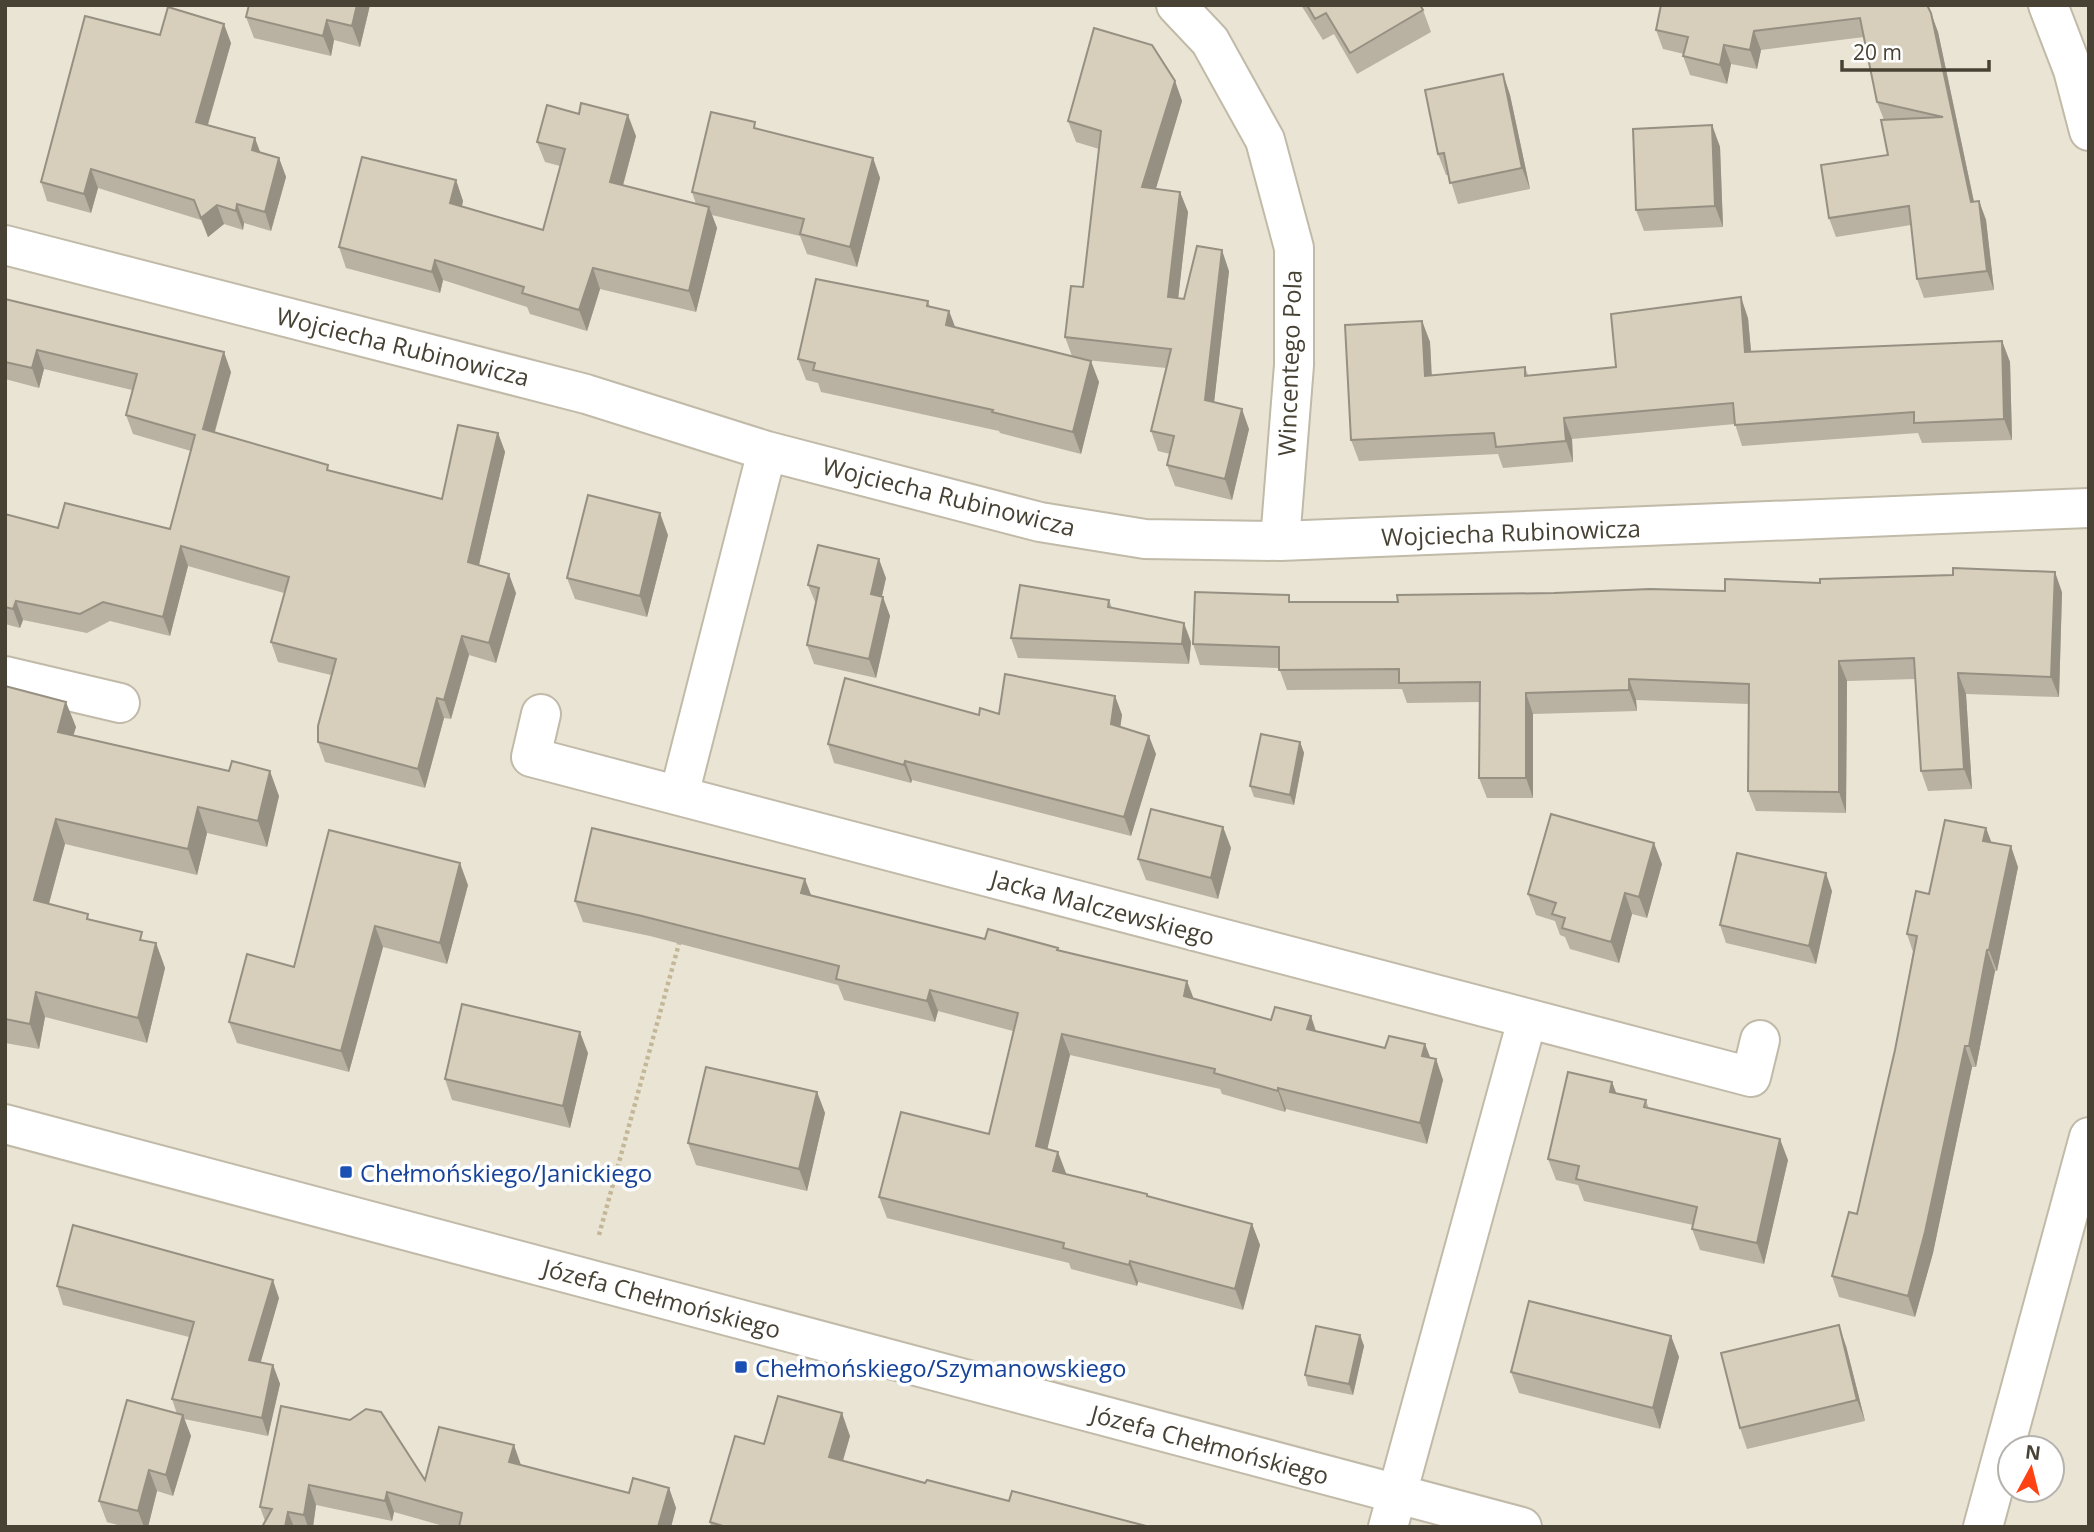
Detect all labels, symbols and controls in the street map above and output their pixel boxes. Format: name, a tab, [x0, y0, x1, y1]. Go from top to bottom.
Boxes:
scale bar	[1842, 28, 1989, 72]
text: 20 m	[1853, 38, 1902, 66]
street label: Wincentego Pola	[1269, 269, 1309, 457]
street label: Wojciecha Rubinowicza	[273, 299, 533, 393]
street label: Wojciecha Rubinowicza	[819, 449, 1079, 543]
street label: Wojciecha Rubinowicza	[1381, 511, 1641, 553]
street label: Jacka Malczewskiego	[986, 861, 1219, 953]
place label: Chełmońskiego/Janickiego	[360, 1156, 652, 1189]
marker: Chełmońskiego/Janickiego	[338, 1164, 354, 1180]
street label: Józefa Chełmońskiego	[537, 1250, 785, 1346]
place label: Chełmońskiego/Szymanowskiego	[755, 1351, 1126, 1384]
marker: Chełmońskiego/Szymanowskiego	[733, 1359, 749, 1375]
street label: Józefa Chełmońskiego	[1085, 1396, 1333, 1492]
north arrow	[1996, 1434, 2066, 1504]
text: N	[2024, 1438, 2042, 1466]

